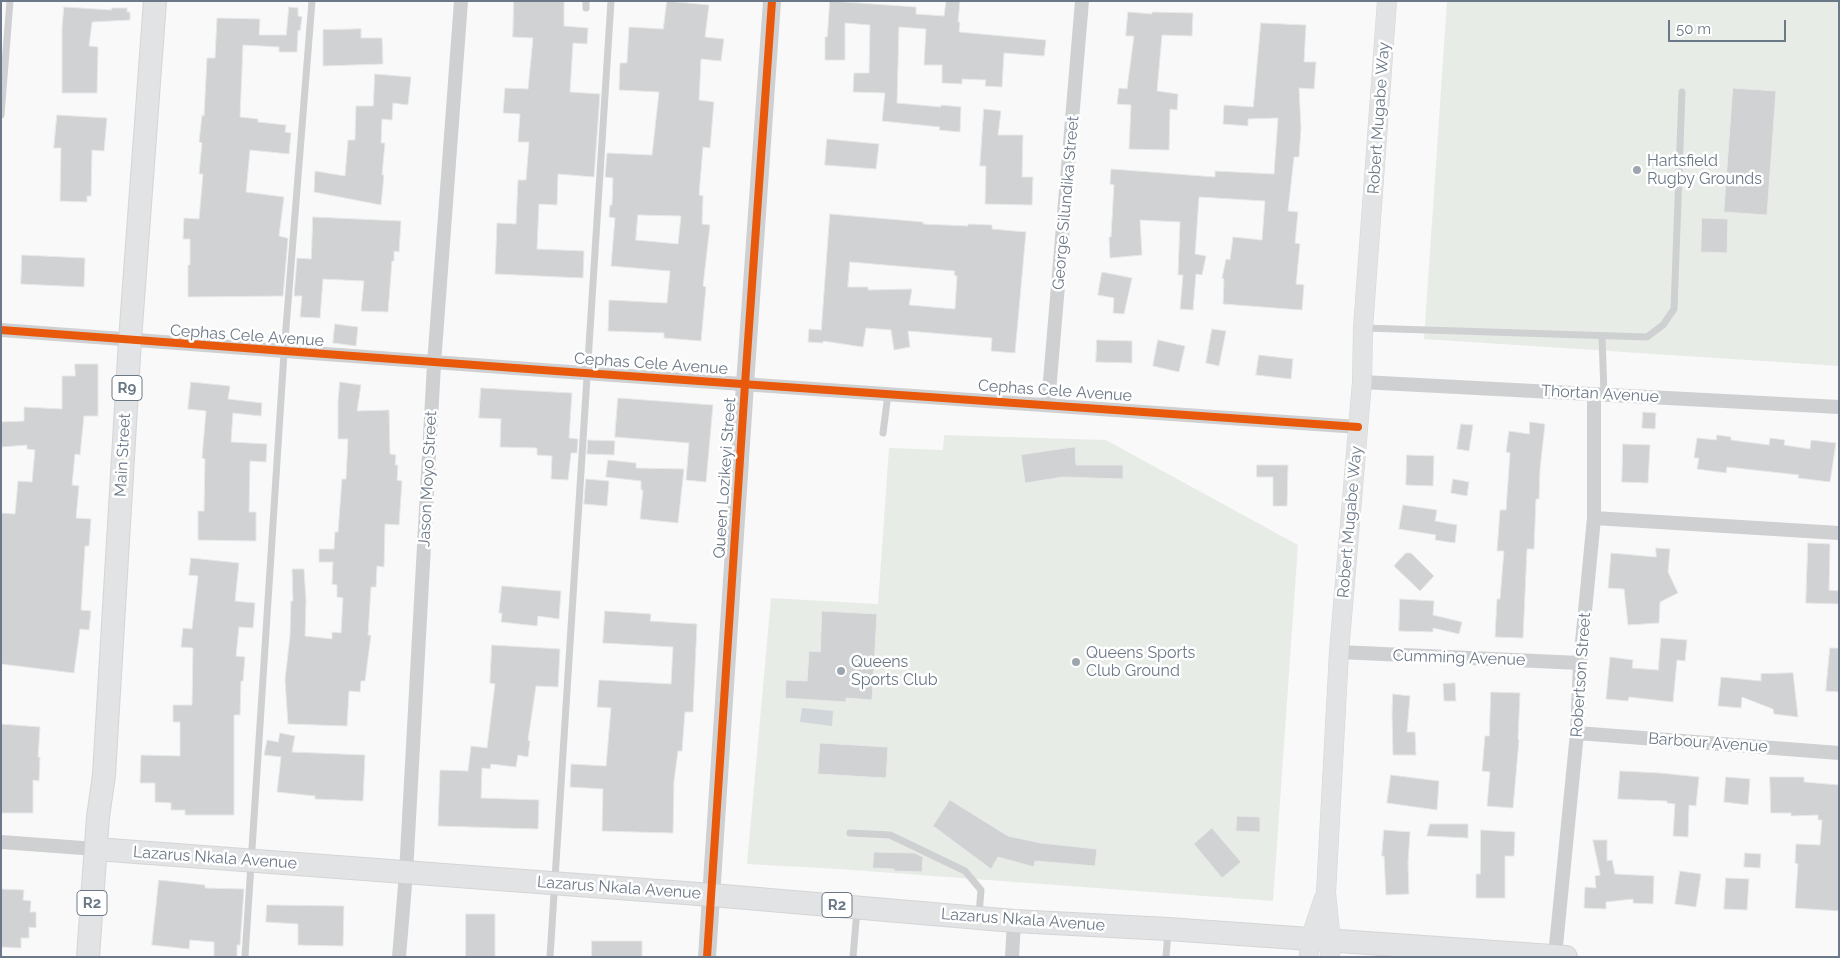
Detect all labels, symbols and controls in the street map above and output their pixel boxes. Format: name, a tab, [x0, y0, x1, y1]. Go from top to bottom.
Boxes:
scale bar	[1670, 10, 1788, 42]
text: 50 m	[1676, 20, 1711, 38]
street label: Robert Mugabe Way	[1364, 41, 1394, 195]
street label: George Silundika Street	[1049, 115, 1083, 291]
place label: Hartsfield Rugby Grounds	[1647, 151, 1762, 189]
marker: Hartsfield Rugby Grounds	[1631, 164, 1643, 176]
street label: Cephas Cele Avenue	[169, 321, 325, 351]
street label: Cephas Cele Avenue	[573, 349, 729, 379]
road number: R9	[112, 376, 142, 400]
street label: Cephas Cele Avenue	[977, 376, 1133, 406]
street label: Thortan Avenue	[1541, 381, 1659, 407]
street label: Queen Lozikeyi Street	[710, 397, 740, 559]
street label: Jason Moyo Street	[415, 410, 441, 548]
street label: Main Street	[111, 413, 135, 497]
street label: Robert Mugabe Way	[1334, 445, 1366, 599]
street label: Robertson Street	[1567, 612, 1595, 738]
place label: Queens Sports Club Ground	[1086, 643, 1195, 681]
street label: Cumming Avenue	[1392, 646, 1526, 670]
place label: Queens Sports Club	[851, 652, 938, 690]
marker: Queens Sports Club Ground	[1070, 656, 1082, 668]
marker: Queens Sports Club	[835, 665, 847, 677]
street label: Barbour Avenue	[1648, 729, 1768, 757]
street label: Lazarus Nkala Avenue	[132, 843, 298, 873]
street label: Lazarus Nkala Avenue	[536, 873, 702, 903]
road number: R2	[77, 890, 107, 916]
road number: R2	[822, 892, 852, 918]
street label: Lazarus Nkala Avenue	[940, 905, 1106, 935]

